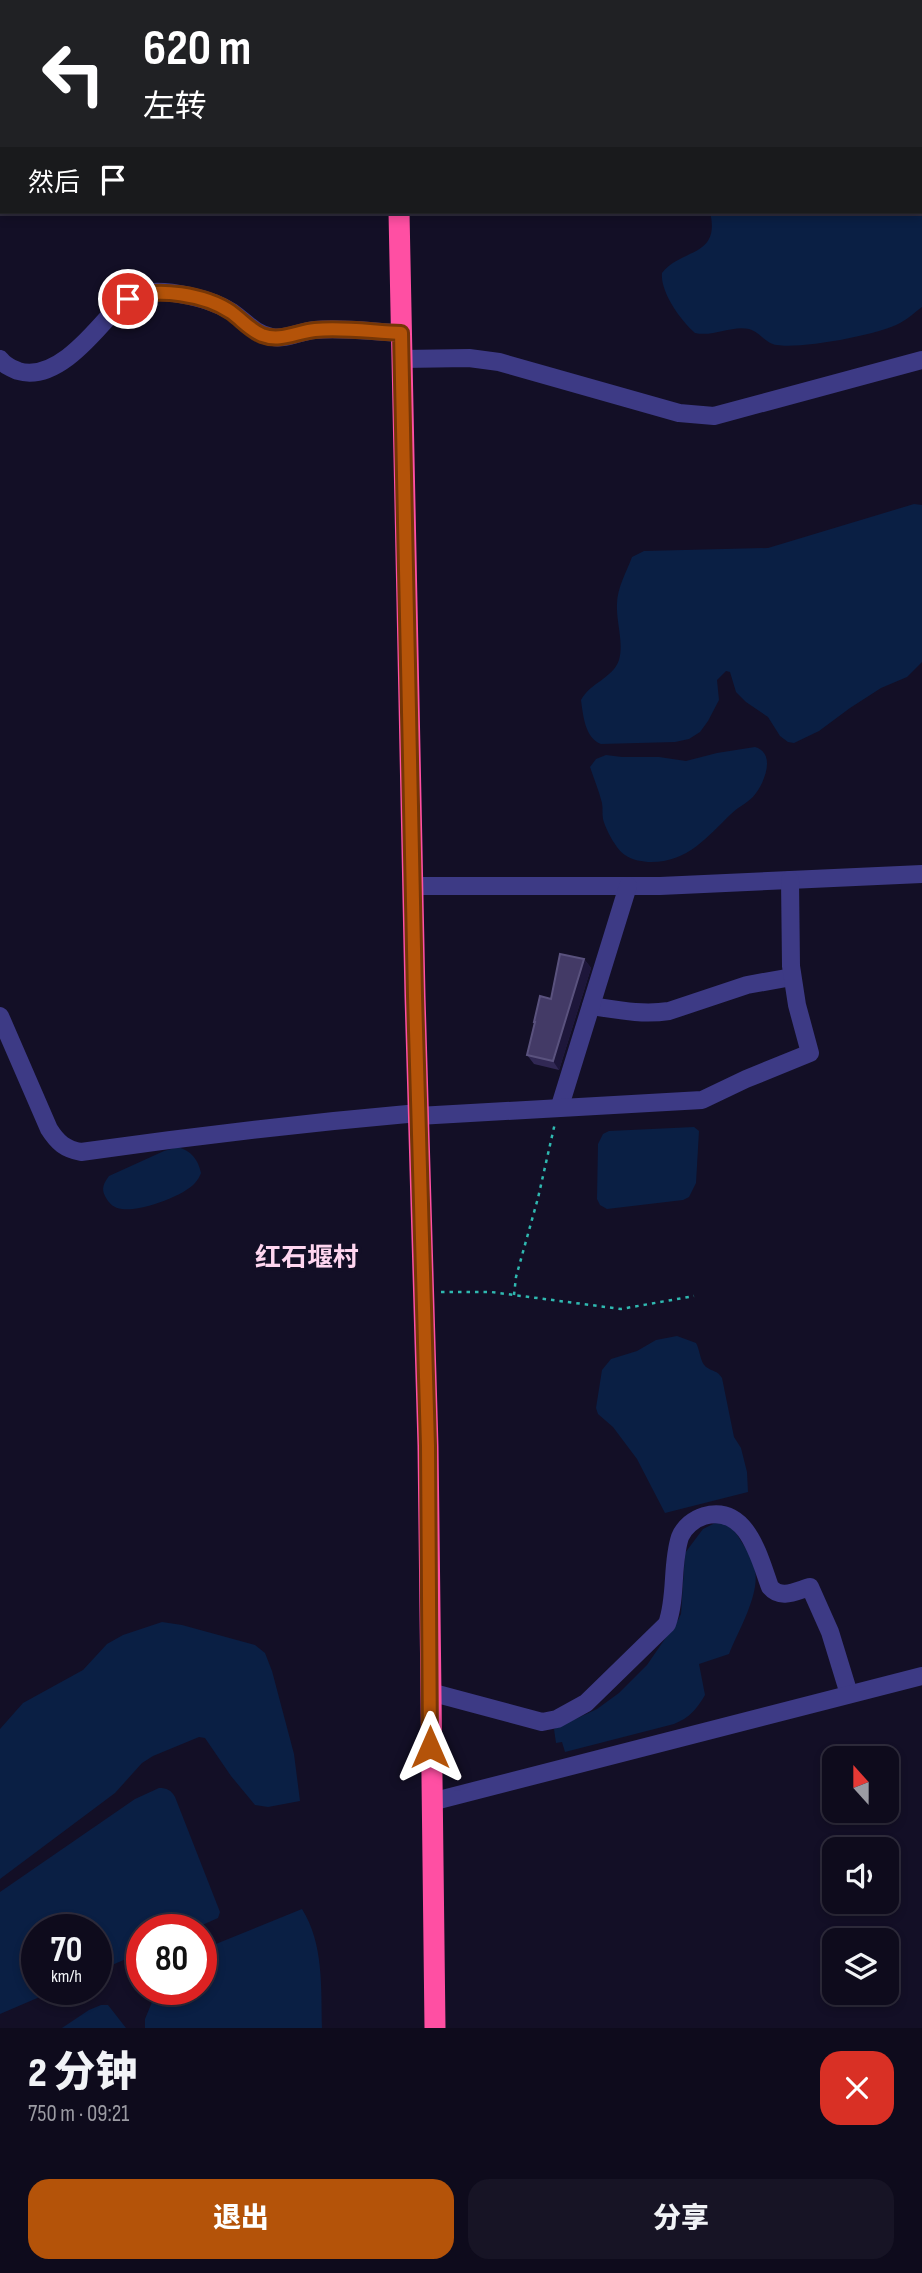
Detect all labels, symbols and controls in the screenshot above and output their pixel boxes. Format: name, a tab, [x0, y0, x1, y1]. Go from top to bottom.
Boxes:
text: 620 m	[143, 20, 251, 79]
icon: left	[28, 28, 119, 119]
text: 左转	[143, 88, 207, 127]
icon: arrive	[94, 161, 132, 199]
text: 然后	[28, 168, 80, 199]
pin	[98, 269, 158, 329]
icon: arrive	[109, 280, 147, 318]
district label: 红石堰村	[255, 1243, 359, 1274]
position arrow	[393, 1710, 467, 1784]
north arrow	[822, 1746, 900, 1824]
map controls	[822, 1746, 899, 2005]
button: sound	[822, 1837, 899, 1914]
speed limit sign: 80	[126, 1914, 217, 2005]
button: layers	[822, 1928, 899, 2005]
text: 70	[51, 1929, 82, 1972]
text: km/h	[51, 1966, 82, 1987]
text: 2 分钟	[28, 2048, 137, 2099]
button: close	[820, 2051, 894, 2125]
text: 750 m · 09:21	[28, 2100, 129, 2128]
button: 退出	[28, 2179, 454, 2259]
button: 分享	[468, 2179, 894, 2259]

